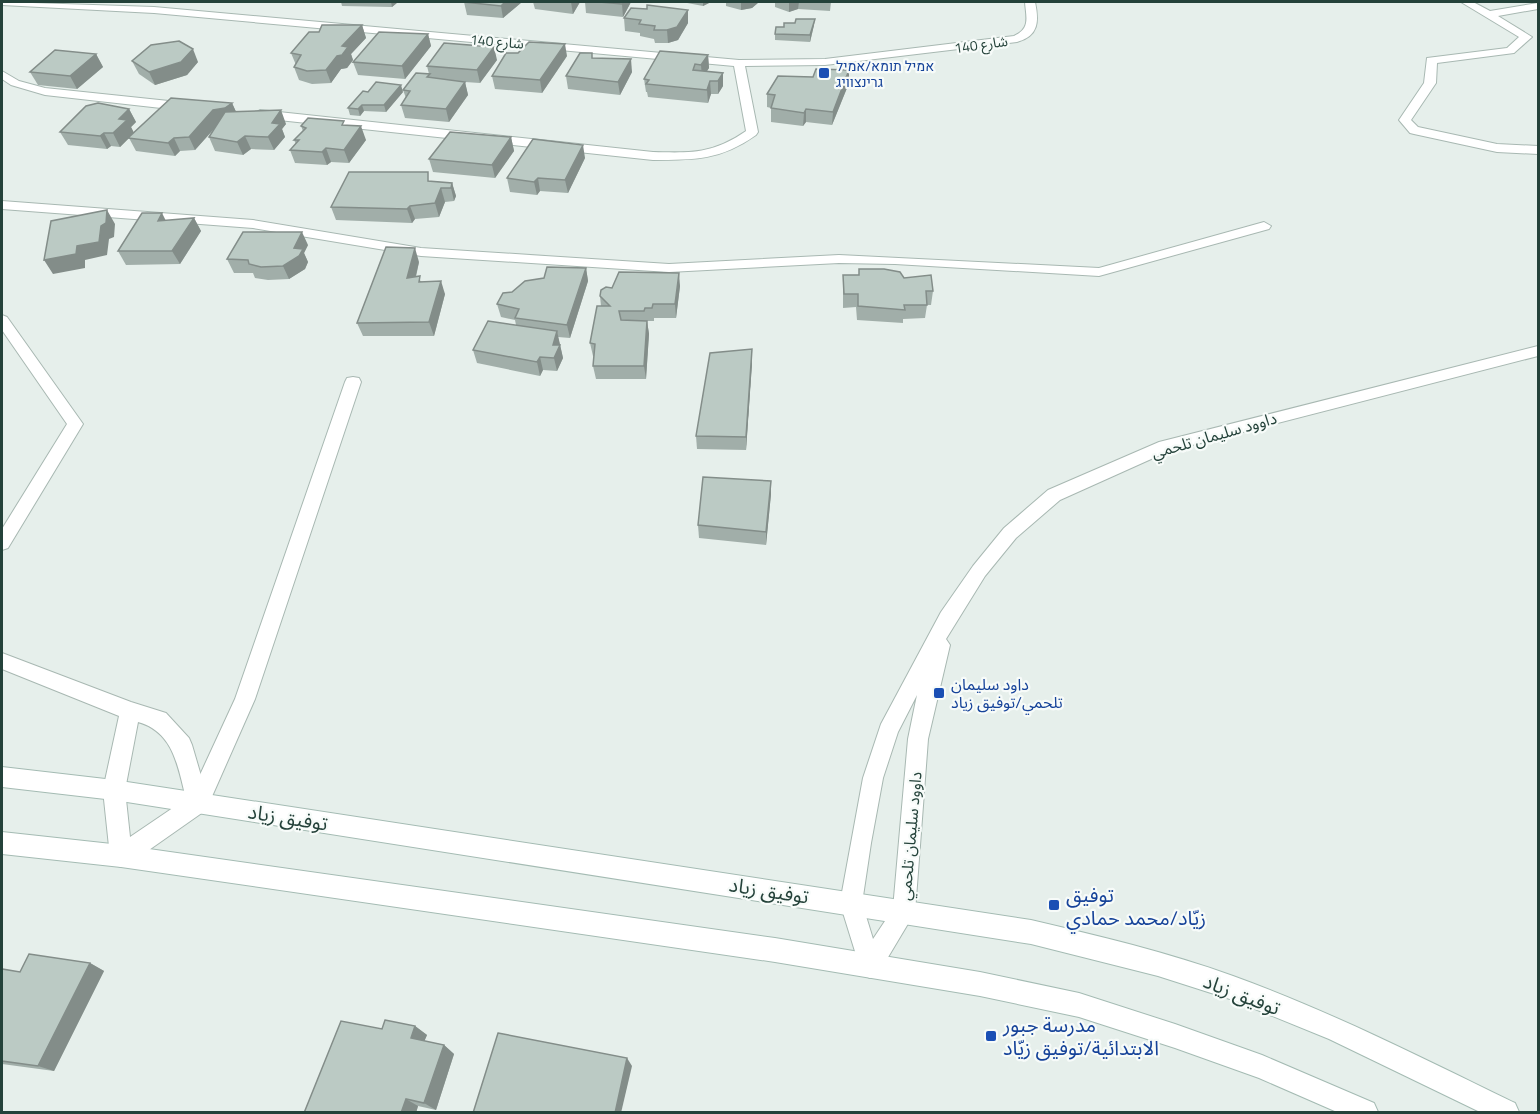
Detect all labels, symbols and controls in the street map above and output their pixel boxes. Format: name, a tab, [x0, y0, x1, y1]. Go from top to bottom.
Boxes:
street label: شارع 140	[469, 28, 525, 55]
street label: شارع 140	[953, 30, 1009, 59]
place label: אמיל תומא/אמיל גרינצוויג	[836, 55, 934, 92]
marker: אמיל תומא/אמיל גרינצוויג	[817, 66, 831, 80]
street label: داوود سليمان تلحمي	[1148, 406, 1280, 465]
place label: داود سليمان تلحمي/توفيق زياد	[951, 672, 1063, 715]
marker: داود سليمان تلحمي/توفيق زياد	[932, 686, 946, 700]
street label: داوود سليمان تلحمي	[892, 770, 928, 902]
street label: توفيق زياد	[246, 795, 330, 839]
street label: توفيق زياد	[727, 868, 811, 912]
place label: توفيق زيّاد/محمد حمادي	[1066, 879, 1206, 933]
marker: توفيق زيّاد/محمد حمادي	[1047, 898, 1061, 912]
street label: توفيق زياد	[1199, 965, 1285, 1023]
place label: مدرسة جبور الابتدائية/توفيق زيّاد	[1002, 1009, 1159, 1063]
marker: مدرسة جبور الابتدائية/توفيق زيّاد	[984, 1029, 998, 1043]

